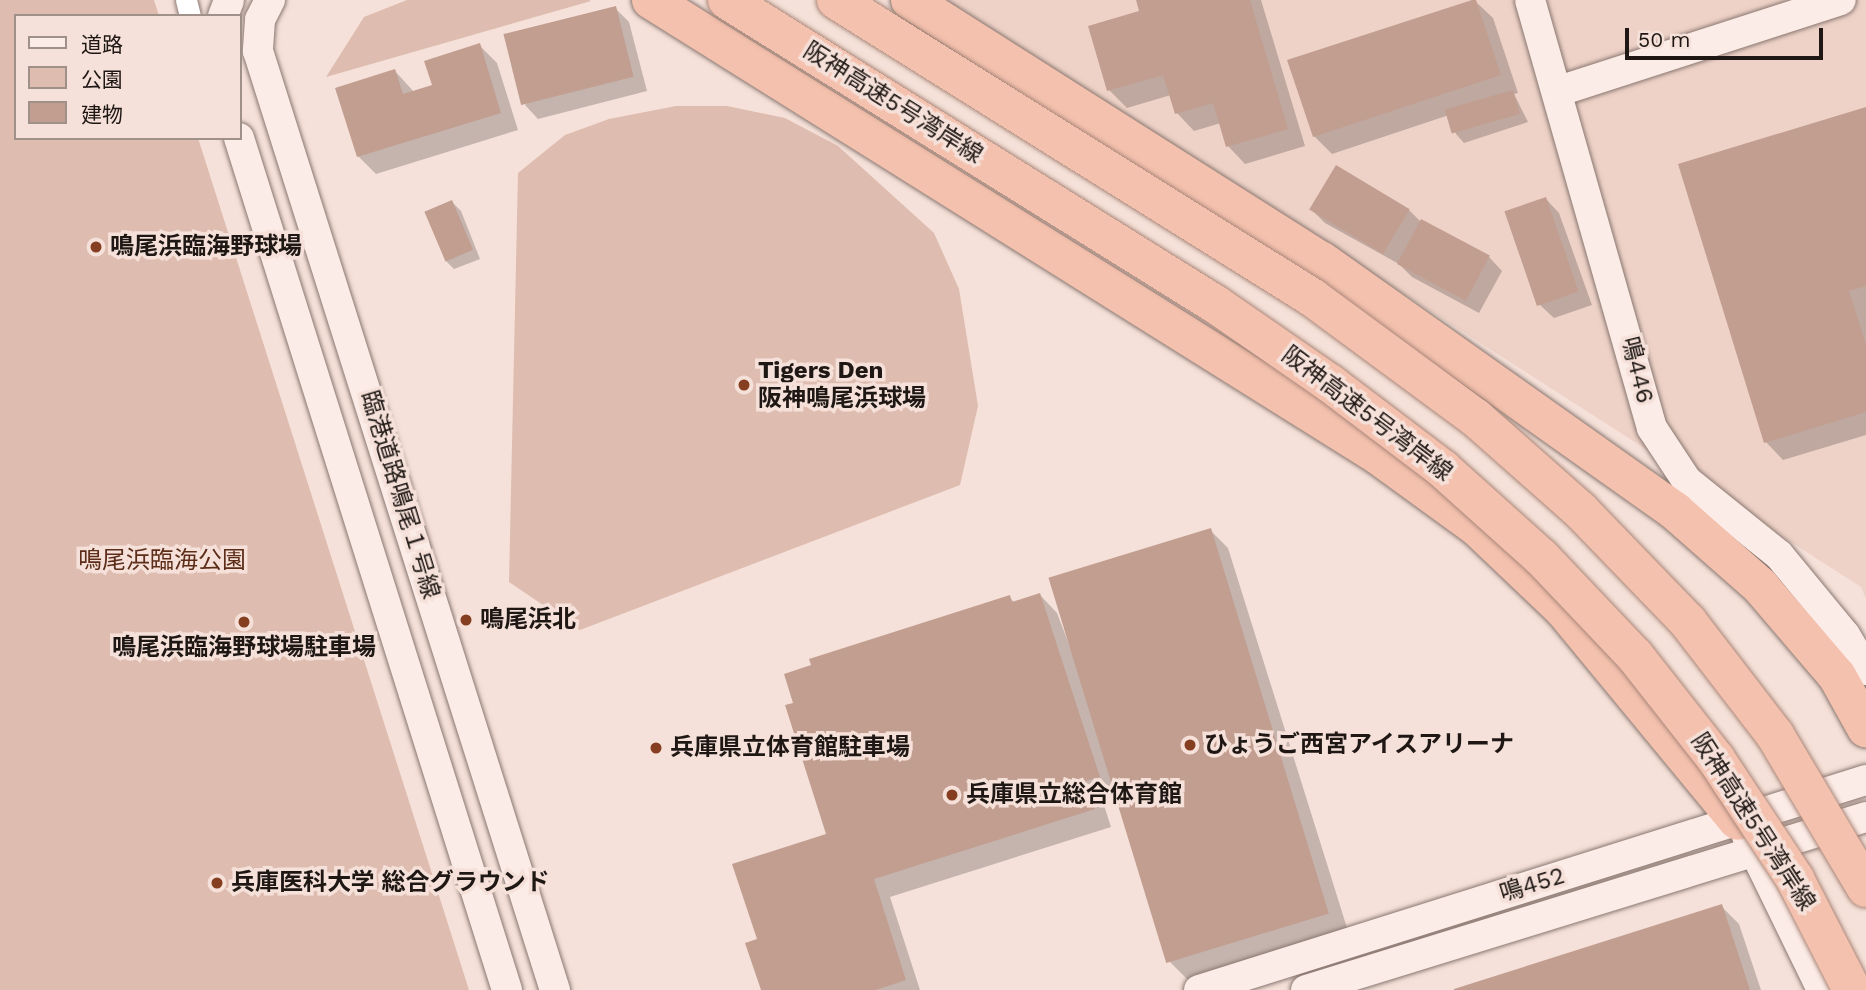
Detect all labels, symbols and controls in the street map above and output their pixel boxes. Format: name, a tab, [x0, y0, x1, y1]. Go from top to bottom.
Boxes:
legend	[14, 14, 242, 140]
scale bar	[1628, 14, 1826, 58]
text: 50 m	[1638, 27, 1690, 52]
text: 道路	[81, 32, 123, 57]
street label: 阪神高速5号湾岸線	[798, 36, 988, 170]
text: 公園	[81, 67, 123, 92]
text: 建物	[81, 102, 123, 127]
place label: 鳴尾浜臨海野球場	[110, 233, 302, 261]
marker: 鳴尾浜臨海野球場	[88, 239, 104, 255]
street label: 鳴446	[1615, 334, 1659, 406]
street label: 阪神高速5号湾岸線	[1276, 341, 1458, 487]
place label: Tigers Den 阪神鳴尾浜球場	[758, 357, 926, 413]
marker: Tigers Den 阪神鳴尾浜球場	[736, 377, 752, 393]
street label: 臨港道路鳴尾１号線	[355, 388, 445, 602]
park label: 鳴尾浜臨海公園	[78, 547, 246, 575]
place label: 鳴尾浜北	[480, 606, 576, 634]
marker: 鳴尾浜北	[458, 612, 474, 628]
marker: 鳴尾浜臨海野球場駐車場	[236, 614, 252, 630]
place label: 鳴尾浜臨海野球場駐車場	[112, 634, 376, 662]
street label: 阪神高速5号湾岸線	[1685, 728, 1821, 916]
place label: ひょうご西宮アイスアリーナ	[1204, 731, 1516, 759]
place label: 兵庫県立体育館駐車場	[670, 734, 910, 762]
marker: ひょうご西宮アイスアリーナ	[1182, 737, 1198, 753]
marker: 兵庫県立体育館駐車場	[648, 740, 664, 756]
place label: 兵庫県立総合体育館	[966, 781, 1182, 809]
marker: 兵庫県立総合体育館	[944, 787, 960, 803]
street label: 鳴452	[1496, 861, 1568, 909]
place label: 兵庫医科大学 総合グラウンド	[231, 869, 550, 897]
marker: 兵庫医科大学 総合グラウンド	[209, 875, 225, 891]

